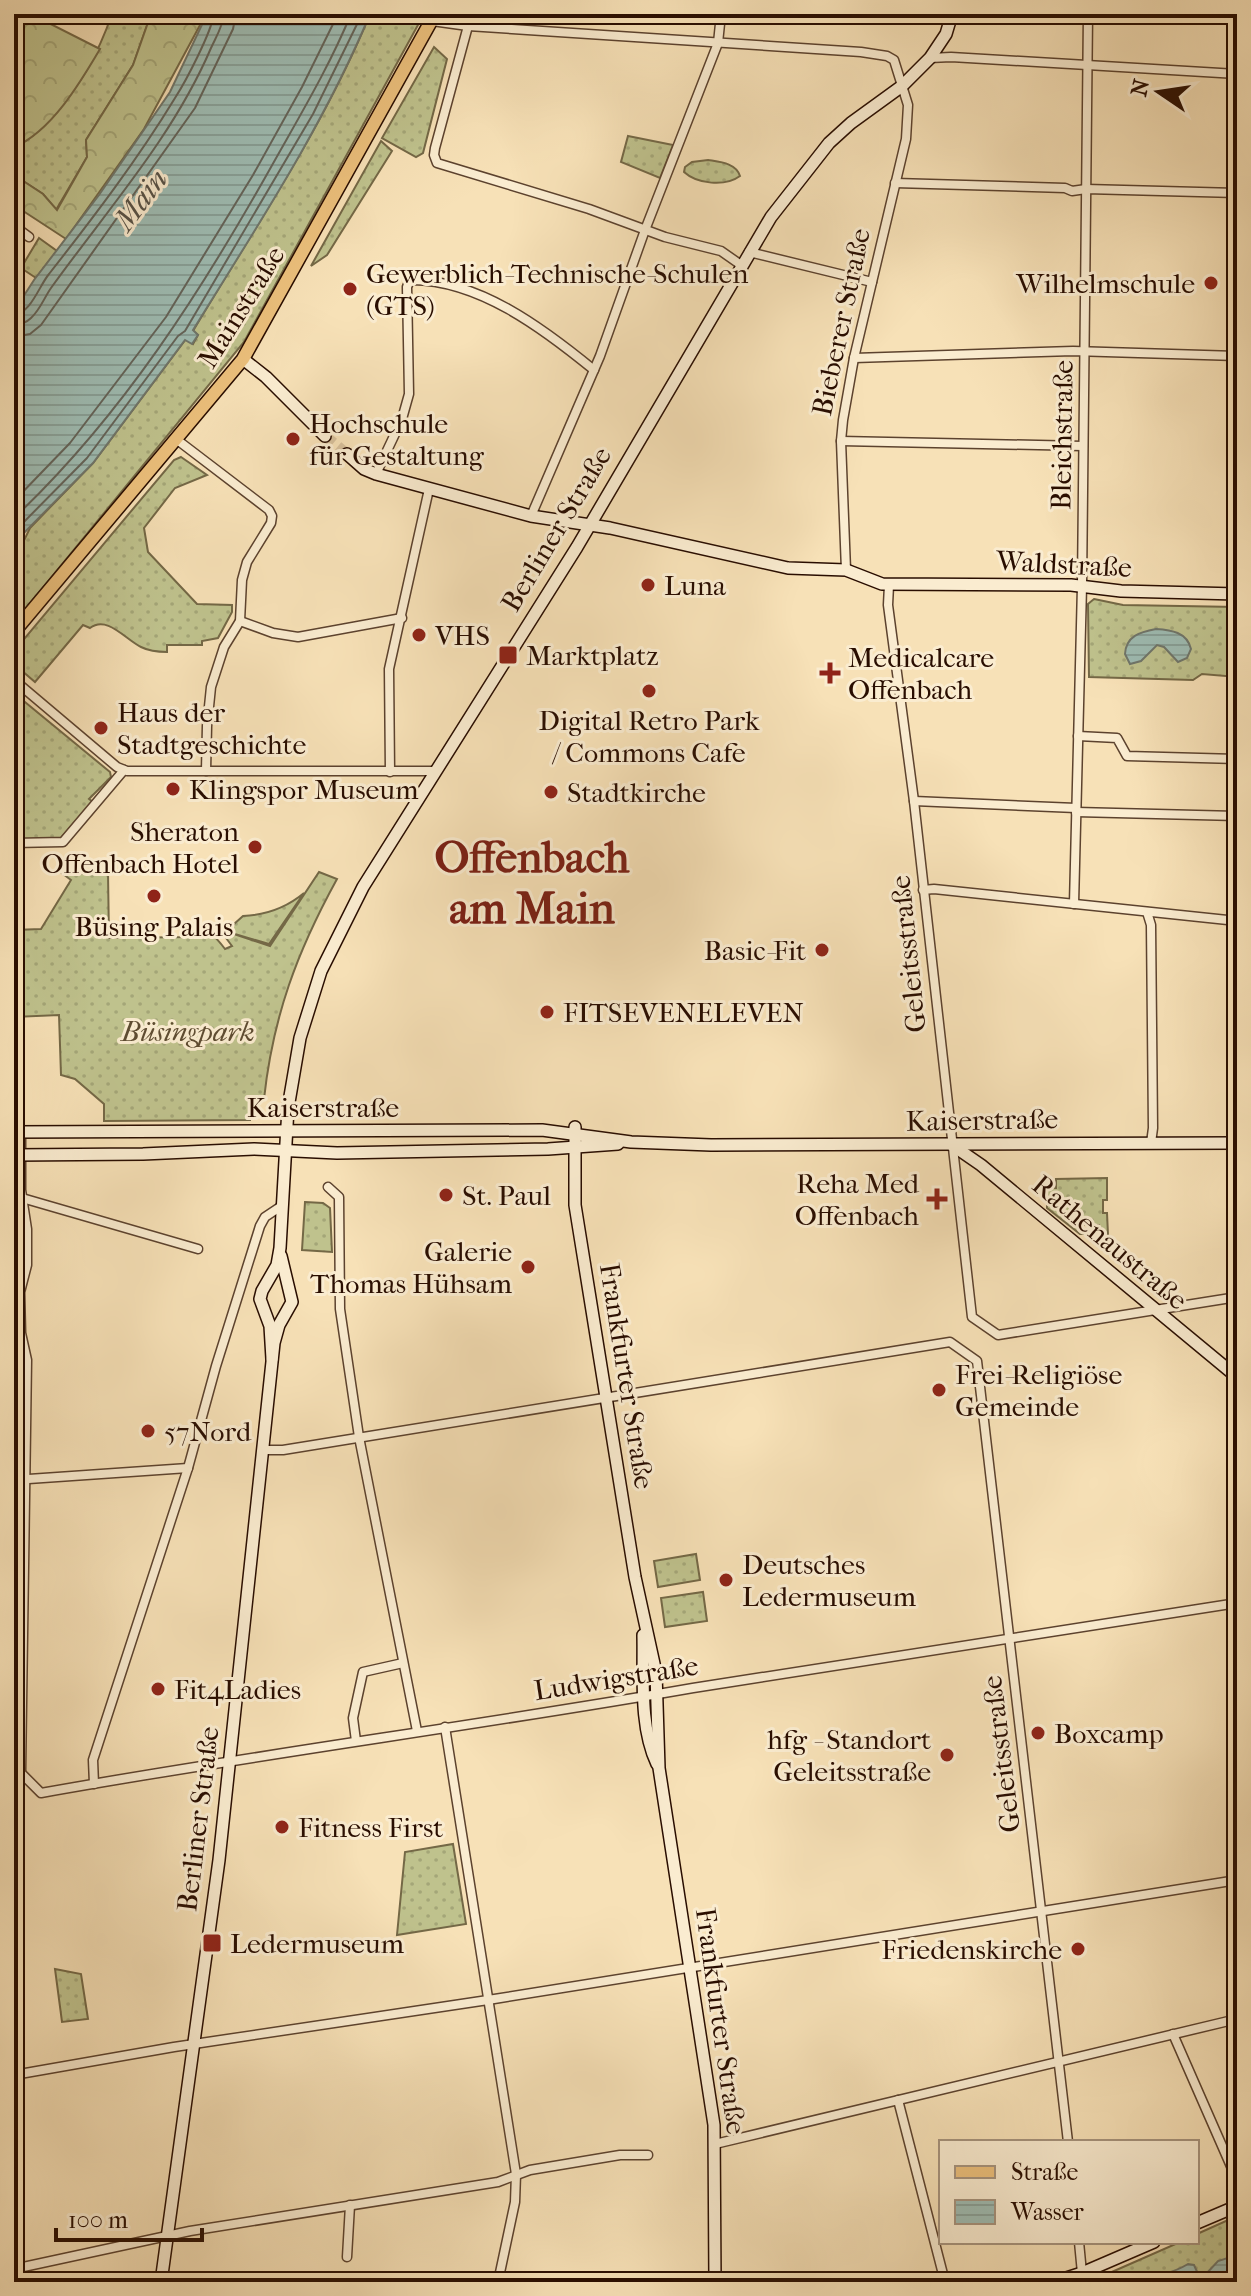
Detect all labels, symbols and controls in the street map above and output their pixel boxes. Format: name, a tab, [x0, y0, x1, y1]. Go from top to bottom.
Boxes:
north arrow	[1119, 52, 1199, 132]
text: N	[1126, 76, 1155, 99]
water label: Main	[106, 163, 175, 239]
street label: Bieberer Straße	[805, 225, 877, 419]
street label: Mainstraße	[191, 240, 292, 374]
place label: Gewerblich-Technische-Schulen (GTS)	[366, 257, 749, 322]
place label: Wilhelmschule	[1015, 267, 1195, 300]
marker: Wilhelmschule	[1202, 274, 1220, 292]
marker: Gewerblich-Technische-Schulen (GTS)	[341, 280, 359, 298]
street label: Bleichstraße	[1044, 360, 1080, 510]
place label: Hochschule für Gestaltung	[309, 407, 485, 472]
marker: Hochschule für Gestaltung	[284, 430, 302, 448]
street label: Berliner Straße	[494, 441, 618, 617]
street label: Waldstraße	[994, 544, 1133, 584]
place label: Luna	[664, 569, 727, 602]
marker: Luna	[639, 576, 657, 594]
place label: VHS	[434, 619, 490, 652]
marker: VHS	[410, 626, 428, 644]
place label: Marktplatz	[526, 639, 659, 672]
place label: Medicalcare Offenbach	[848, 641, 994, 706]
marker: Marktplatz	[497, 644, 519, 666]
marker: Medicalcare Offenbach	[819, 662, 841, 684]
marker: Digital Retro Park / Commons Cafe	[640, 682, 658, 700]
place label: Haus der Stadtgeschichte	[117, 696, 307, 761]
place label: Digital Retro Park / Commons Cafe	[539, 704, 760, 769]
marker: Haus der Stadtgeschichte	[92, 719, 110, 737]
place label: Klingspor Museum	[189, 773, 419, 806]
place label: Stadtkirche	[567, 776, 706, 809]
marker: Klingspor Museum	[164, 780, 182, 798]
marker: Stadtkirche	[542, 783, 560, 801]
place label: Sheraton Offenbach Hotel	[41, 815, 239, 880]
district label: Offenbach am Main	[434, 832, 631, 934]
marker: Sheraton Offenbach Hotel	[246, 838, 264, 856]
street label: Geleitsstraße	[883, 874, 933, 1034]
marker: Büsing Palais	[145, 887, 163, 905]
place label: Büsing Palais	[75, 910, 233, 943]
place label: Basic-Fit	[704, 934, 806, 967]
marker: Basic-Fit	[813, 941, 831, 959]
place label: FITSEVENELEVEN	[563, 996, 804, 1029]
marker: FITSEVENELEVEN	[538, 1003, 556, 1021]
park label: Büsingpark	[119, 1015, 255, 1048]
street label: Kaiserstraße	[247, 1091, 399, 1124]
street label: Kaiserstraße	[906, 1102, 1059, 1138]
place label: Reha Med Offenbach	[795, 1167, 920, 1232]
street label: Rathenaustraße	[1026, 1167, 1194, 1317]
place label: St. Paul	[462, 1179, 551, 1212]
marker: St. Paul	[437, 1186, 455, 1204]
marker: Reha Med Offenbach	[926, 1188, 948, 1210]
place label: Galerie Thomas Hühsam	[310, 1235, 513, 1300]
marker: Galerie Thomas Hühsam	[519, 1258, 537, 1276]
street label: Frankfurter Straße	[593, 1261, 661, 1492]
place label: Frei-Religiöse Gemeinde	[955, 1358, 1122, 1423]
marker: Frei-Religiöse Gemeinde	[930, 1381, 948, 1399]
place label: 57Nord	[164, 1415, 252, 1448]
marker: 57Nord	[139, 1422, 157, 1440]
place label: Deutsches Ledermuseum	[742, 1548, 917, 1613]
marker: Deutsches Ledermuseum	[717, 1571, 735, 1589]
street label: Ludwigstraße	[531, 1649, 701, 1707]
place label: Fit4Ladies	[174, 1673, 301, 1706]
street label: Geleitsstraße	[975, 1674, 1027, 1834]
marker: Fit4Ladies	[149, 1680, 167, 1698]
place label: Boxcamp	[1054, 1717, 1164, 1750]
place label: hfg - Standort Geleitsstraße	[767, 1723, 931, 1788]
street label: Berliner Straße	[170, 1724, 226, 1913]
marker: Boxcamp	[1029, 1724, 1047, 1742]
marker: hfg - Standort Geleitsstraße	[938, 1746, 956, 1764]
place label: Fitness First	[298, 1811, 443, 1844]
marker: Fitness First	[273, 1818, 291, 1836]
street label: Frankfurter Straße	[689, 1906, 753, 2137]
place label: Ledermuseum	[230, 1927, 405, 1960]
marker: Ledermuseum	[201, 1932, 223, 1954]
place label: Friedenskirche	[881, 1933, 1062, 1966]
marker: Friedenskirche	[1069, 1940, 1087, 1958]
legend	[939, 2140, 1199, 2244]
text: Straße	[1011, 2158, 1078, 2186]
scale bar	[56, 2192, 202, 2242]
text: Wasser	[1010, 2198, 1085, 2226]
text: 100 m	[68, 2206, 128, 2234]

